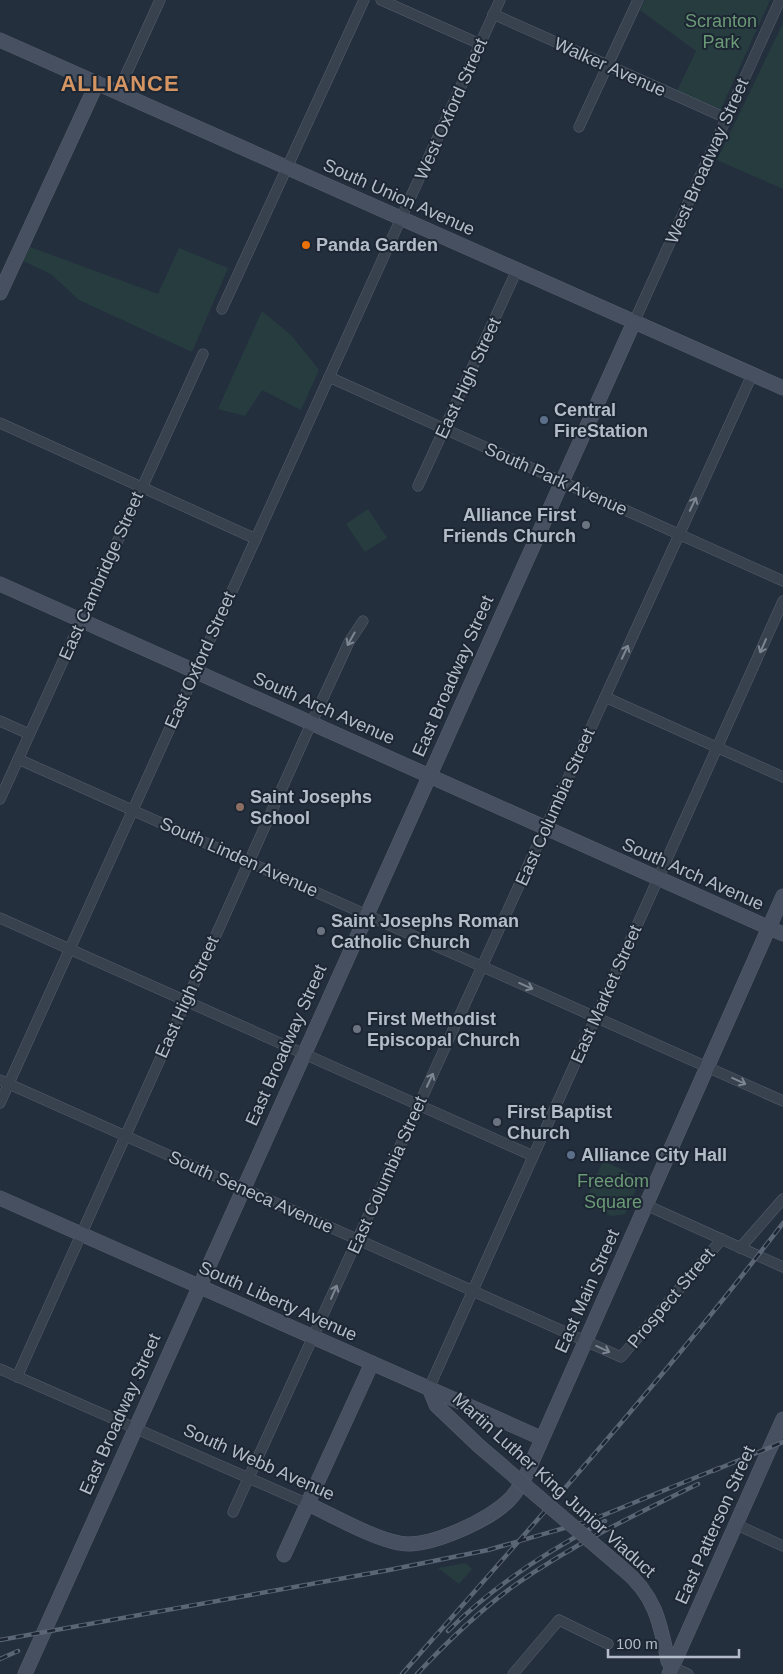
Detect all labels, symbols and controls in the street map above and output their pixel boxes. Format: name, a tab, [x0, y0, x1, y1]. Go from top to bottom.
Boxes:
park label: Scranton Park	[685, 11, 757, 52]
street label: Walker Avenue	[551, 33, 669, 101]
street label: West Oxford Street	[411, 35, 491, 183]
district label: ALLIANCE	[60, 71, 180, 96]
street label: West Broadway Street	[662, 75, 752, 247]
street label: South Union Avenue	[320, 155, 478, 239]
place label: Panda Garden	[316, 235, 438, 255]
marker: Panda Garden	[300, 239, 312, 251]
street label: East High Street	[431, 314, 505, 442]
place label: Central FireStation	[554, 400, 648, 441]
marker: Central FireStation	[538, 414, 550, 426]
street label: South Park Avenue	[482, 439, 630, 519]
street label: East Cambridge Street	[55, 489, 147, 663]
one-way arrow	[688, 497, 698, 512]
place label: Alliance First Friends Church	[443, 505, 576, 546]
marker: Alliance First Friends Church	[580, 519, 592, 531]
street label: East Oxford Street	[161, 588, 239, 732]
street label: East Broadway Street	[408, 592, 498, 760]
one-way arrow	[346, 631, 356, 646]
one-way arrow	[758, 638, 767, 653]
one-way arrow	[621, 645, 631, 660]
street label: South Arch Avenue	[250, 668, 398, 748]
street label: East Columbia Street	[511, 725, 599, 889]
place label: Saint Josephs School	[250, 787, 372, 828]
marker: Saint Josephs School	[234, 801, 246, 813]
street label: South Linden Avenue	[157, 813, 321, 901]
street label: South Arch Avenue	[619, 834, 767, 914]
place label: Saint Josephs Roman Catholic Church	[331, 911, 519, 952]
street label: East Market Street	[567, 922, 645, 1066]
marker: Saint Josephs Roman Catholic Church	[315, 925, 327, 937]
street label: East High Street	[151, 933, 223, 1061]
street label: East Broadway Street	[241, 961, 331, 1129]
one-way arrow	[518, 982, 533, 992]
place label: First Methodist Episcopal Church	[367, 1009, 520, 1050]
marker: First Methodist Episcopal Church	[351, 1023, 363, 1035]
one-way arrow	[426, 1073, 435, 1088]
one-way arrow	[731, 1076, 746, 1086]
street label: East Columbia Street	[343, 1093, 431, 1257]
place label: First Baptist Church	[507, 1102, 612, 1143]
marker: First Baptist Church	[491, 1116, 503, 1128]
place label: Alliance City Hall	[581, 1145, 727, 1165]
street label: South Seneca Avenue	[166, 1147, 336, 1237]
marker: Alliance City Hall	[565, 1149, 577, 1161]
park label: Freedom Square	[577, 1171, 649, 1212]
street label: East Main Street	[551, 1226, 623, 1356]
street label: Prospect Street	[623, 1244, 719, 1352]
street label: South Liberty Avenue	[196, 1257, 360, 1345]
one-way arrow	[329, 1285, 339, 1300]
street label: East Broadway Street	[75, 1330, 165, 1498]
one-way arrow	[595, 1345, 610, 1354]
street label: Martin Luther King Junior Viaduct	[449, 1389, 659, 1581]
street label: South Webb Avenue	[180, 1420, 338, 1504]
street label: East Patterson Street	[671, 1443, 759, 1607]
scale bar	[608, 1626, 739, 1658]
text: 100 m	[616, 1635, 658, 1652]

